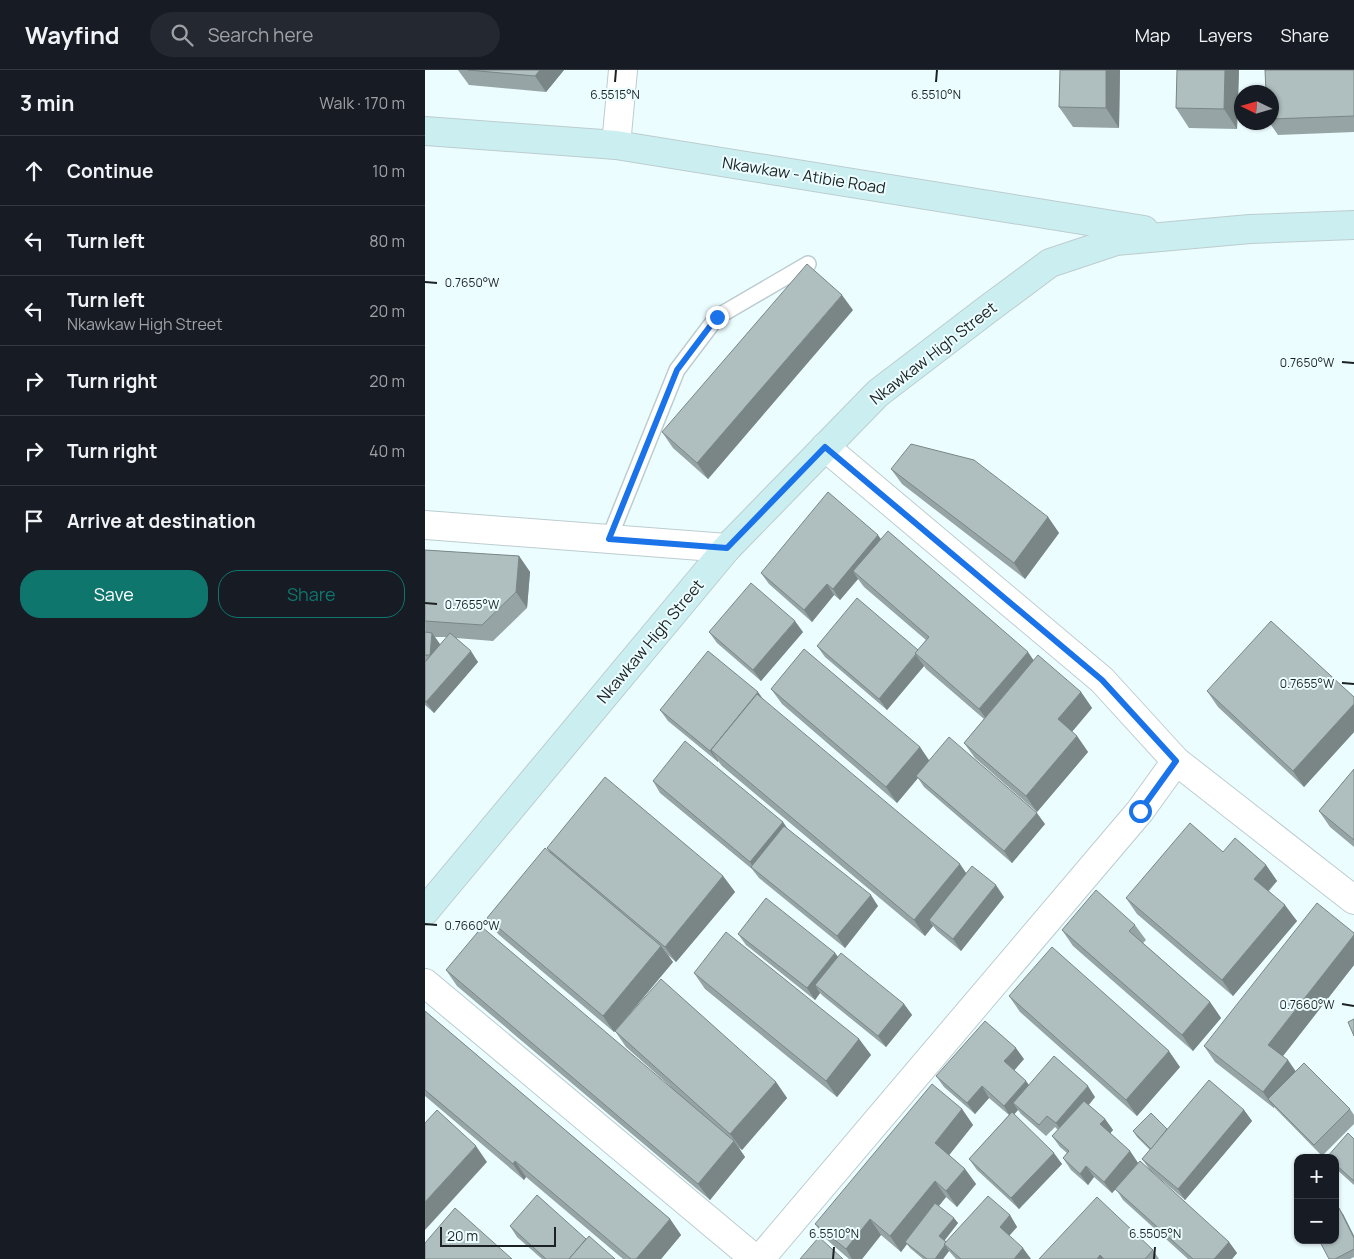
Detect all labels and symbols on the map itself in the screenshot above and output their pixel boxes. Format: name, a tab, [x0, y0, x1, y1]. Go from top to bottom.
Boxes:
north arrow	[1234, 85, 1279, 130]
text: 6.5515°N	[590, 86, 640, 103]
text: 6.5510°N	[911, 86, 961, 103]
street label: Nkawkaw - Atibie Road	[721, 151, 887, 199]
text: 0.7650°W	[445, 274, 500, 291]
street label: Nkawkaw High Street	[865, 296, 1001, 410]
route end	[706, 306, 729, 329]
text: 0.7650°W	[1280, 354, 1335, 371]
street label: Nkawkaw High Street	[592, 574, 708, 708]
text: 0.7655°W	[445, 596, 500, 613]
text: 0.7655°W	[1280, 675, 1335, 692]
route start	[1129, 800, 1152, 823]
text: 0.7660°W	[444, 917, 500, 934]
text: 0.7660°W	[1279, 996, 1335, 1013]
scale bar	[440, 1224, 556, 1247]
text: 6.5510°N	[809, 1225, 859, 1242]
text: 6.5505°N	[1129, 1225, 1181, 1242]

